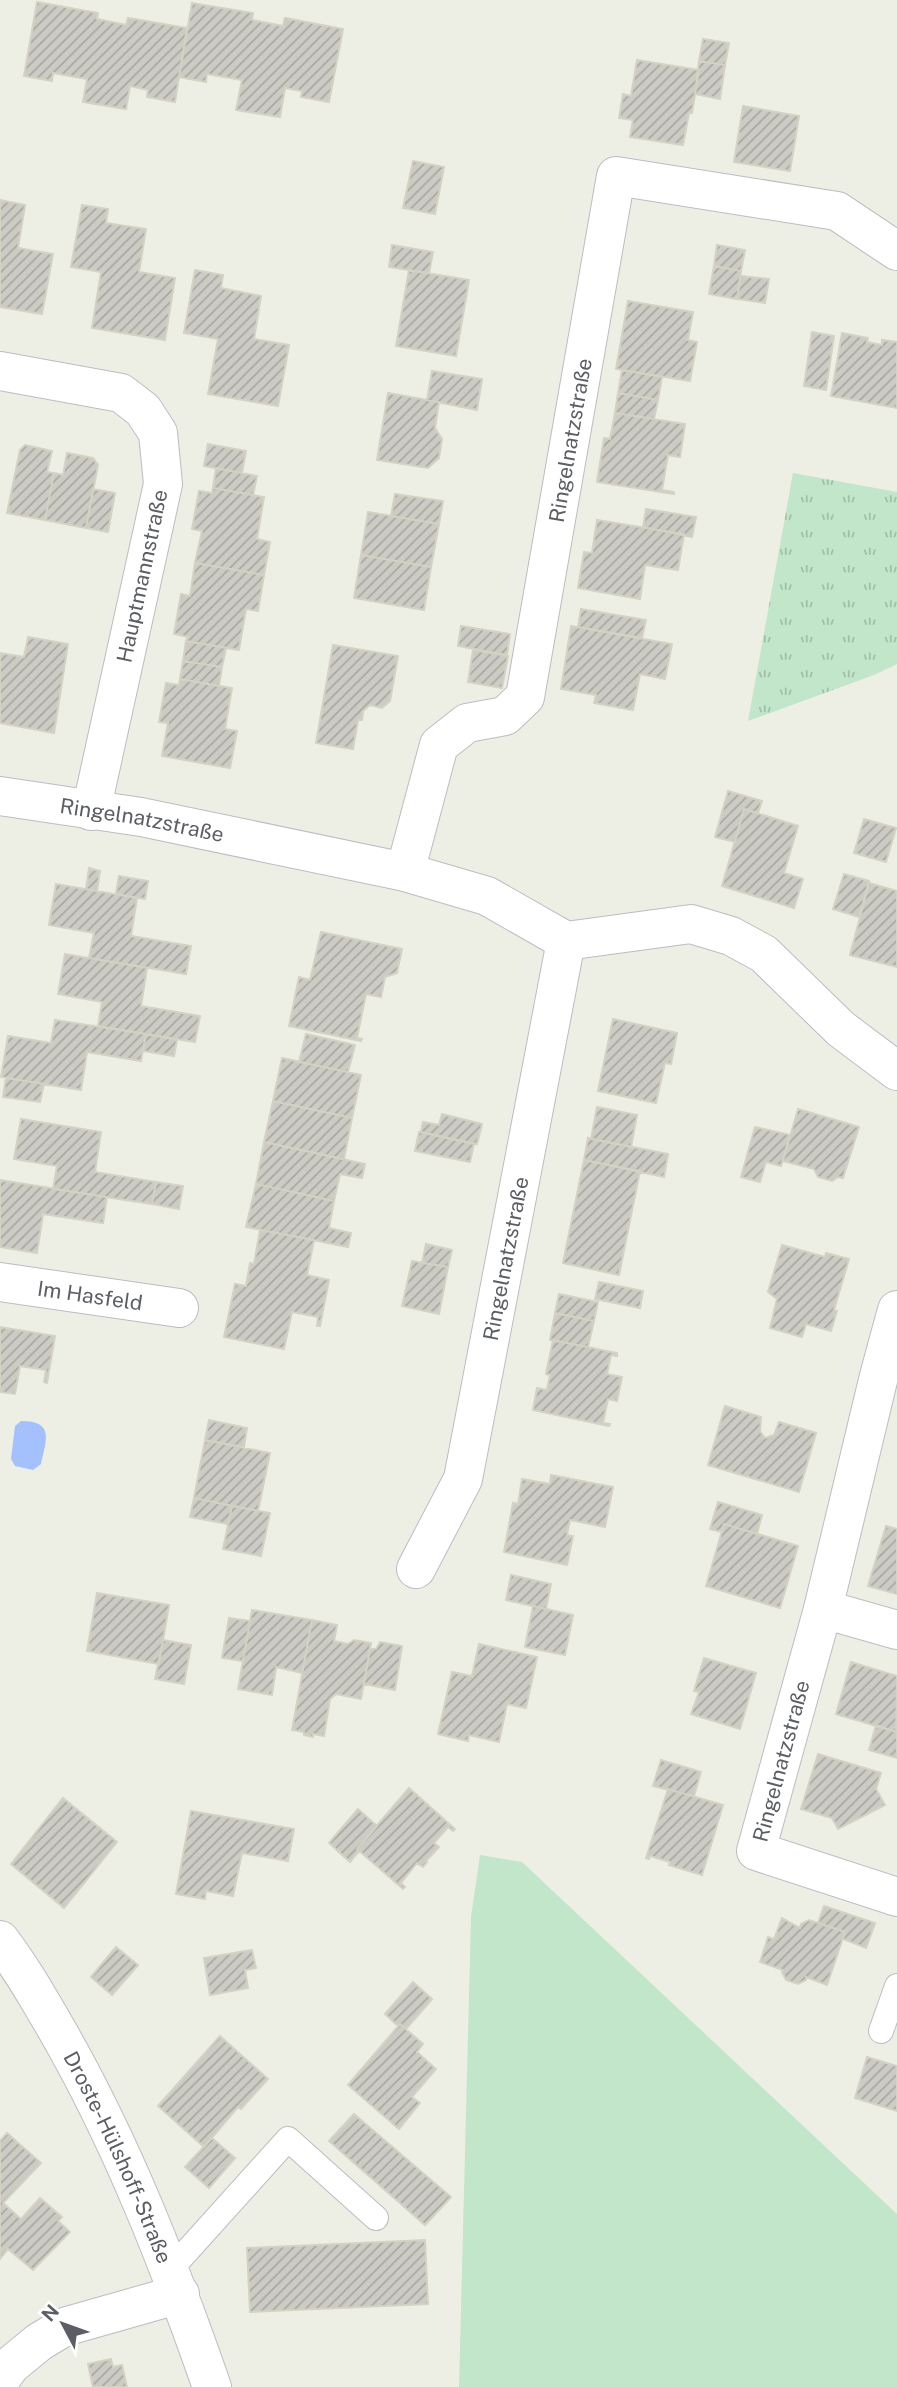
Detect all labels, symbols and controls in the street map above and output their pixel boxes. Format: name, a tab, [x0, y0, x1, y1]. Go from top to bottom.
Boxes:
street label: Ringelnatzstraße	[543, 356, 596, 524]
street label: Hauptmannstraße	[111, 487, 173, 665]
street label: Ringelnatzstraße	[58, 793, 226, 846]
street label: Ringelnatzstraße	[477, 1175, 533, 1343]
street label: Im Hasfeld	[36, 1275, 144, 1315]
street label: Ringelnatzstraße	[747, 1678, 815, 1844]
street label: Droste-Hülshoff-Straße	[59, 2047, 178, 2267]
north arrow	[28, 2289, 98, 2359]
text: N	[37, 2300, 63, 2326]

